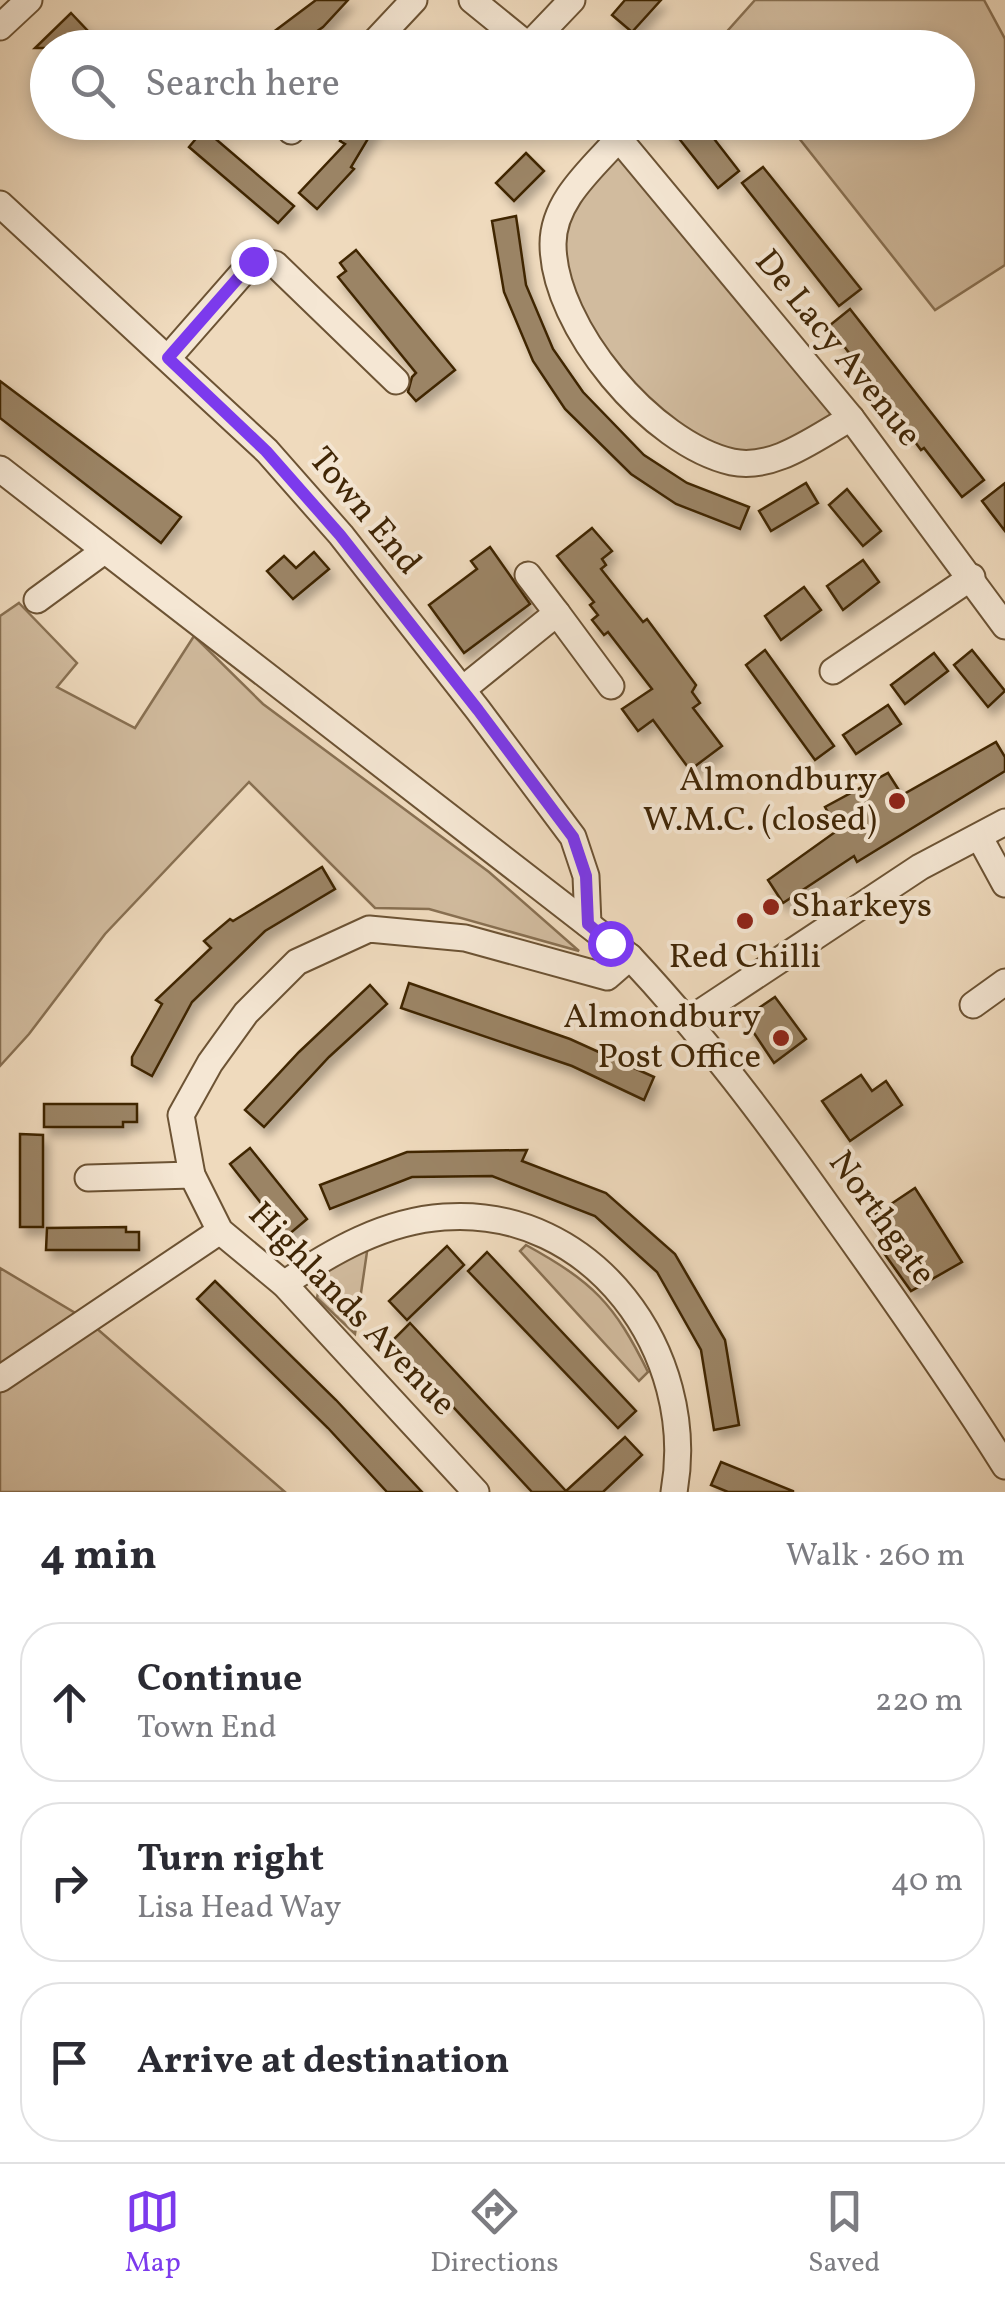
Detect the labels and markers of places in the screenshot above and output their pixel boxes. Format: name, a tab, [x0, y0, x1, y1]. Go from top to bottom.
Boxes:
place label: Almondbury W.M.C. (closed)	[643, 757, 877, 845]
marker: Almondbury W.M.C. (closed)	[886, 790, 908, 812]
place label: Sharkeys	[791, 883, 932, 931]
marker: Sharkeys	[760, 896, 782, 918]
marker: Red Chilli	[734, 910, 756, 932]
place label: Red Chilli	[669, 934, 821, 982]
place label: Almondbury Post Office	[563, 994, 761, 1082]
marker: Almondbury Post Office	[770, 1027, 792, 1049]

